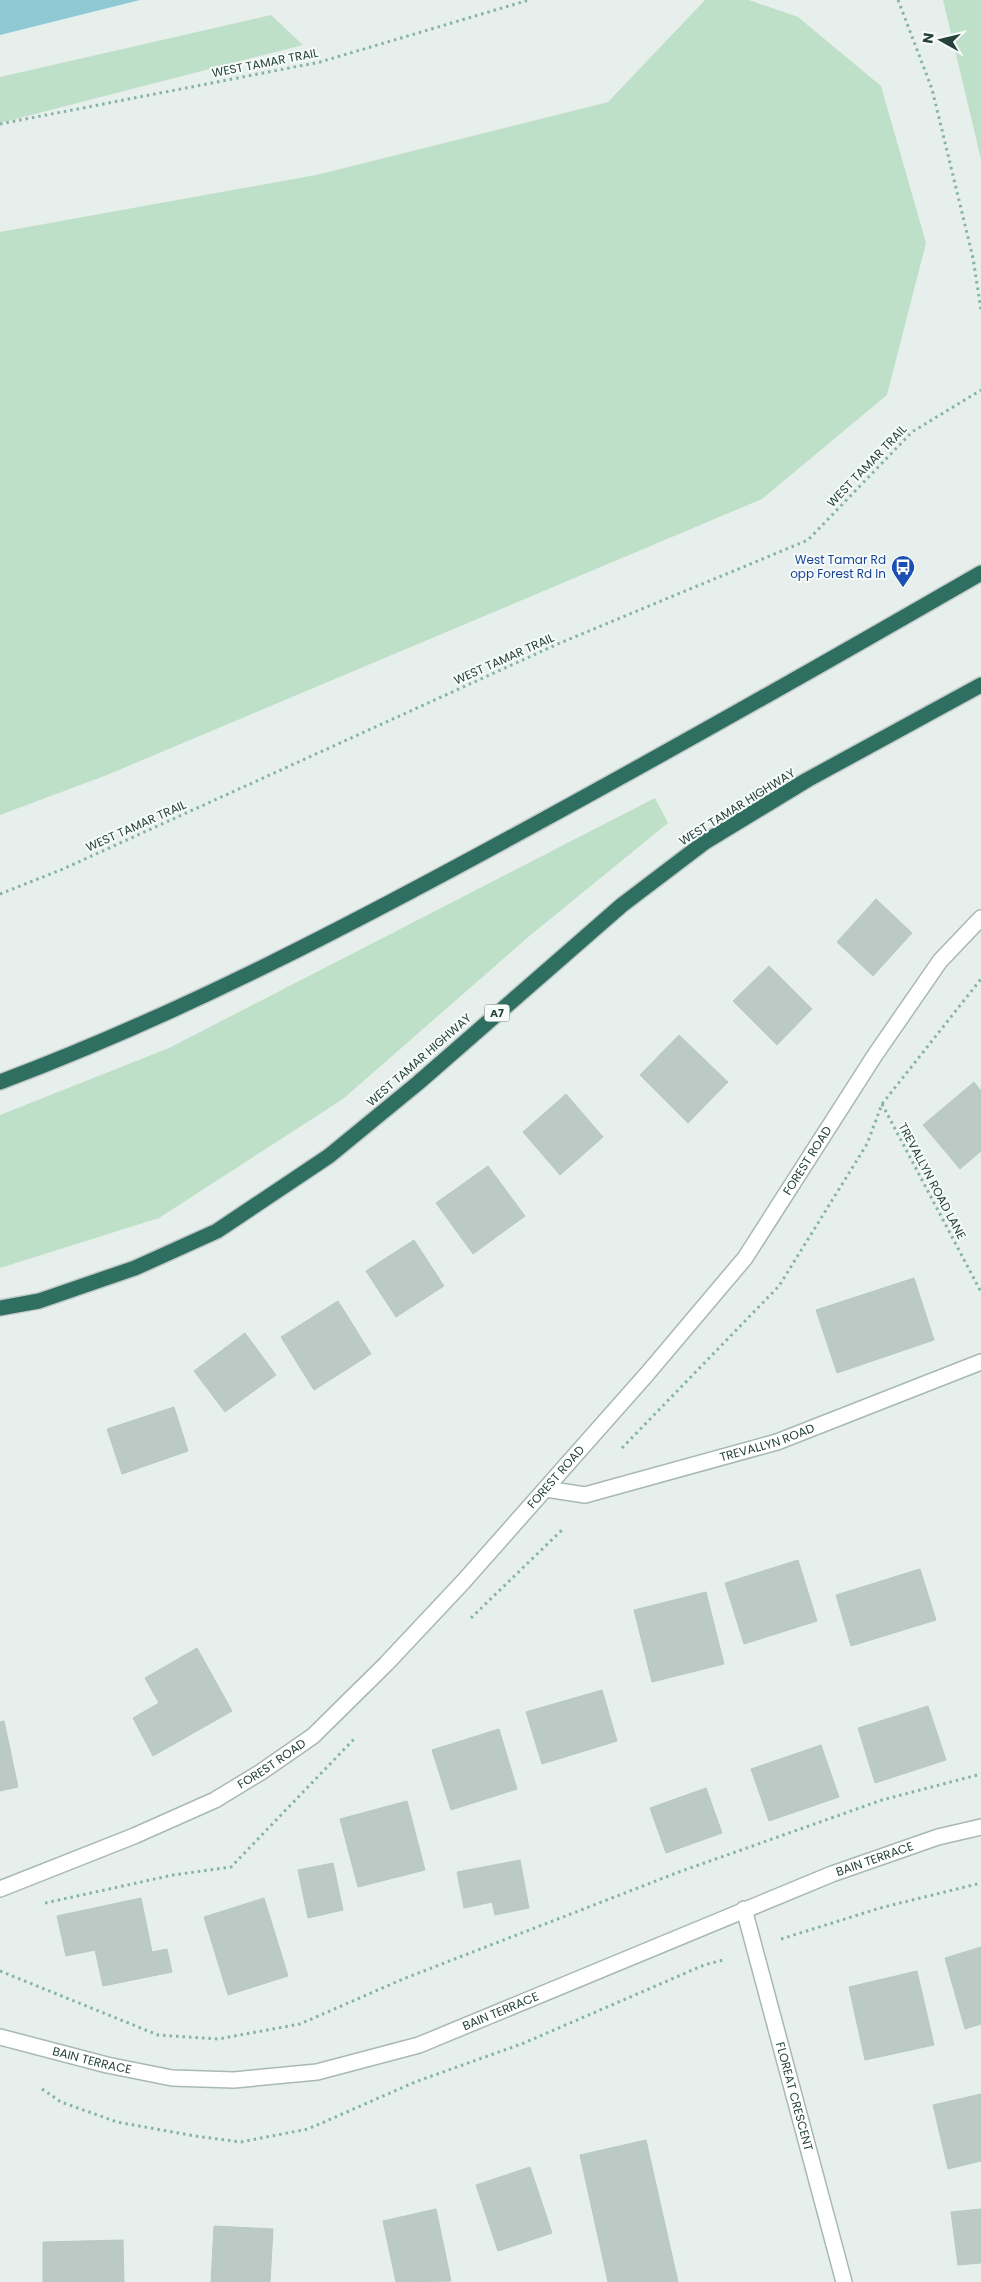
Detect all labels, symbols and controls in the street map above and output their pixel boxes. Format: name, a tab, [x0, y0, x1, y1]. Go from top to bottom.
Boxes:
north arrow	[916, 15, 966, 65]
text: N	[917, 32, 939, 45]
street label: WEST TAMAR TRAIL	[210, 44, 320, 81]
street label: WEST TAMAR TRAIL	[823, 421, 910, 510]
place label: West Tamar Rd opp Forest Rd In	[790, 551, 886, 582]
bus stop icon: West Tamar Rd opp Forest Rd In	[890, 554, 916, 588]
street label: WEST TAMAR TRAIL	[451, 629, 557, 688]
street label: WEST TAMAR HIGHWAY	[675, 764, 798, 849]
street label: WEST TAMAR TRAIL	[83, 796, 189, 855]
road number: A7	[484, 1004, 510, 1021]
street label: WEST TAMAR HIGHWAY	[363, 1009, 475, 1110]
street label: TREVALLYN ROAD LANE	[895, 1120, 970, 1242]
street label: FOREST ROAD	[778, 1123, 835, 1198]
street label: TREVALLYN ROAD	[718, 1419, 817, 1465]
street label: FOREST ROAD	[523, 1441, 588, 1512]
street label: FOREST ROAD	[234, 1734, 309, 1792]
street label: BAIN TERRACE	[834, 1837, 915, 1880]
street label: BAIN TERRACE	[460, 1987, 541, 2034]
street label: FLOREAT CRESCENT	[772, 2040, 818, 2153]
street label: BAIN TERRACE	[51, 2042, 133, 2078]

